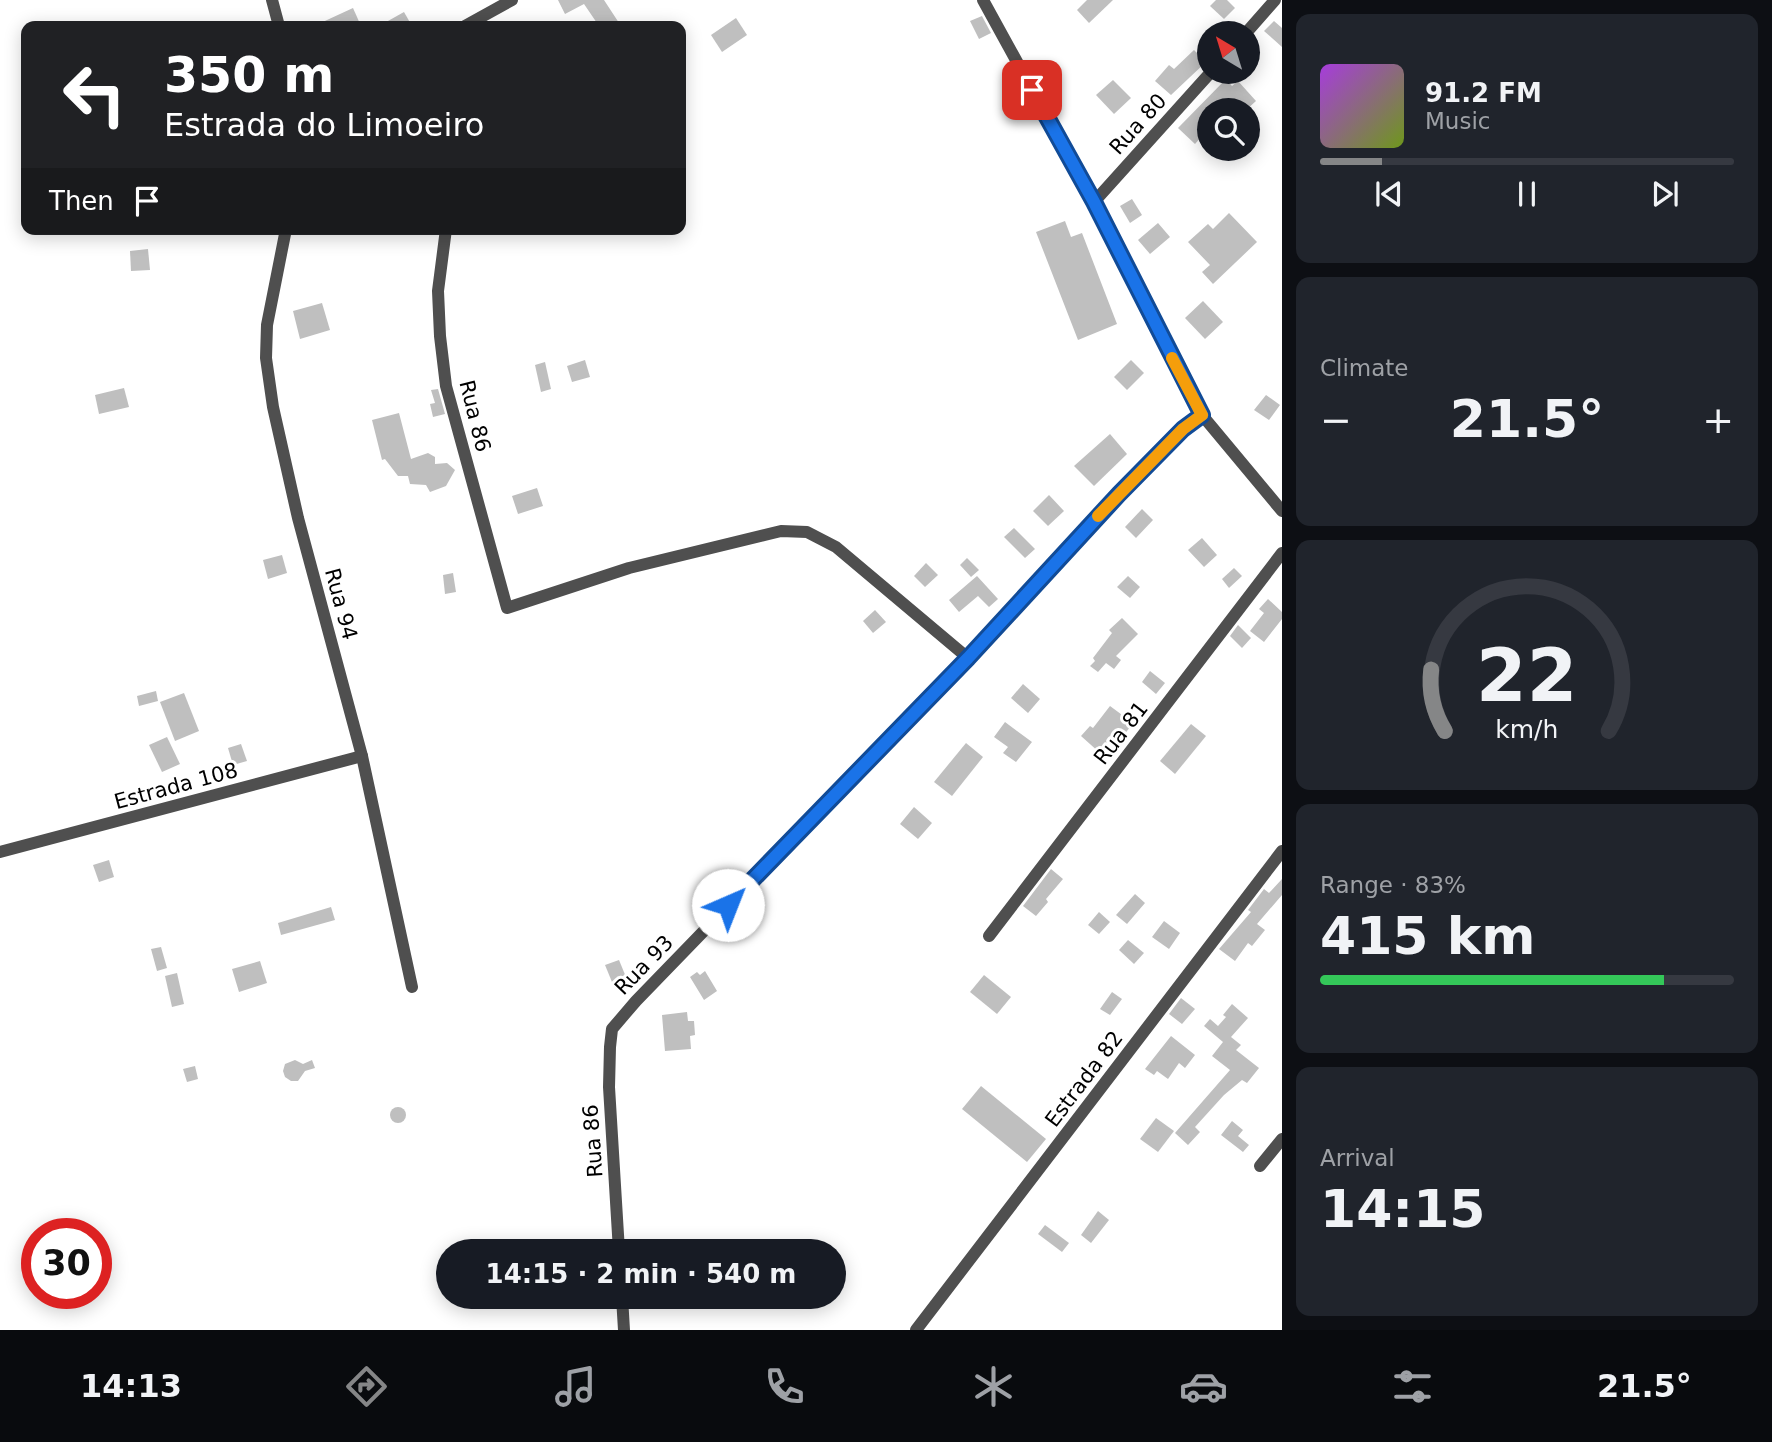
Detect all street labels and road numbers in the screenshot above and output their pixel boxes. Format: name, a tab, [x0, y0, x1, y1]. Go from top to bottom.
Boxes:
street label: Rua 80	[1105, 89, 1171, 159]
street label: Rua 86	[454, 378, 496, 454]
street label: Rua 94	[320, 566, 362, 642]
street label: Rua 81	[1089, 697, 1153, 769]
street label: Estrada 108	[112, 758, 240, 814]
street label: Rua 93	[610, 930, 678, 1000]
street label: Estrada 82	[1040, 1026, 1128, 1132]
street label: Rua 86	[578, 1104, 608, 1178]

